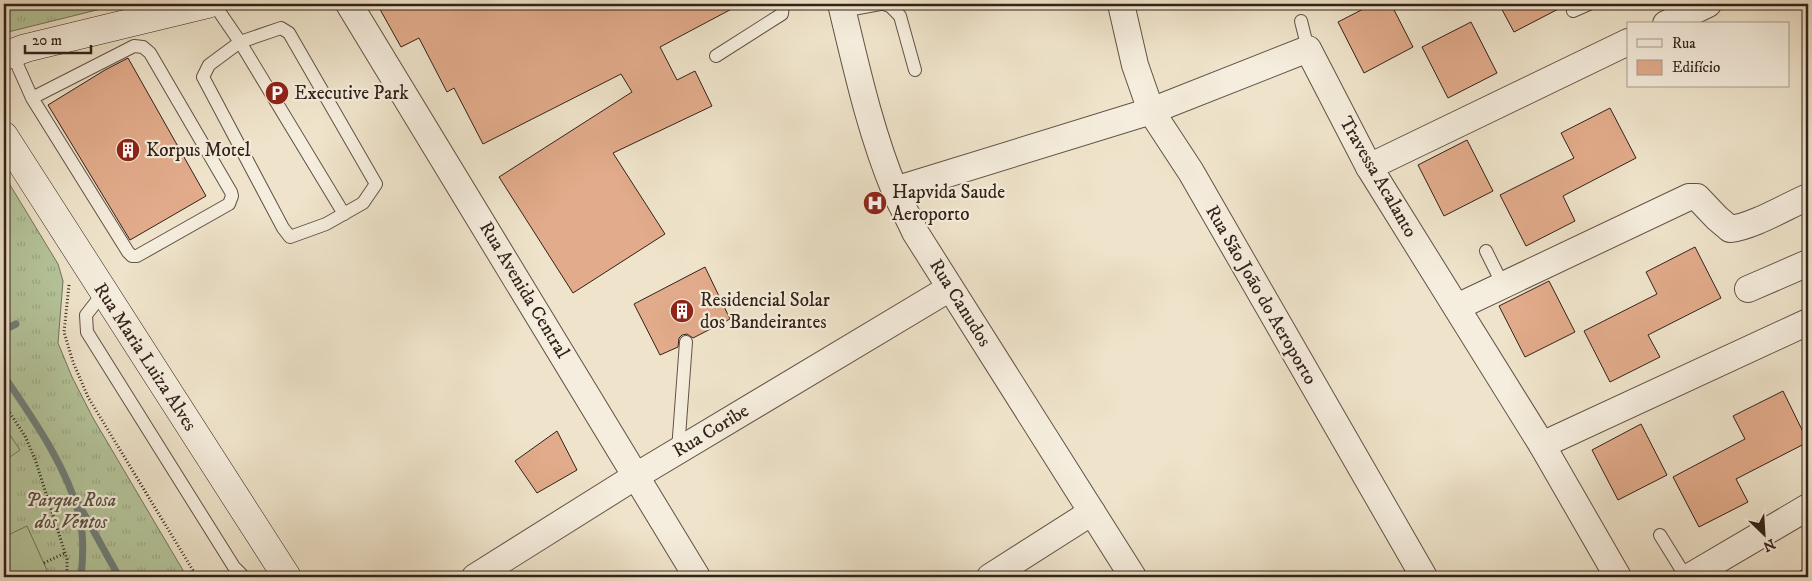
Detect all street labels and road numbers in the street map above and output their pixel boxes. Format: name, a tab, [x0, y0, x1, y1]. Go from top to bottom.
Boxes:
street label: Travessa Acalanto	[1334, 112, 1422, 242]
street label: Rua São João do Aeroporto	[1200, 201, 1322, 389]
street label: Rua Avenida Central	[474, 217, 574, 363]
street label: Rua Canudos	[924, 255, 996, 351]
street label: Rua Maria Luiza Alves	[89, 279, 201, 435]
street label: Rua Coribe	[669, 399, 753, 463]

